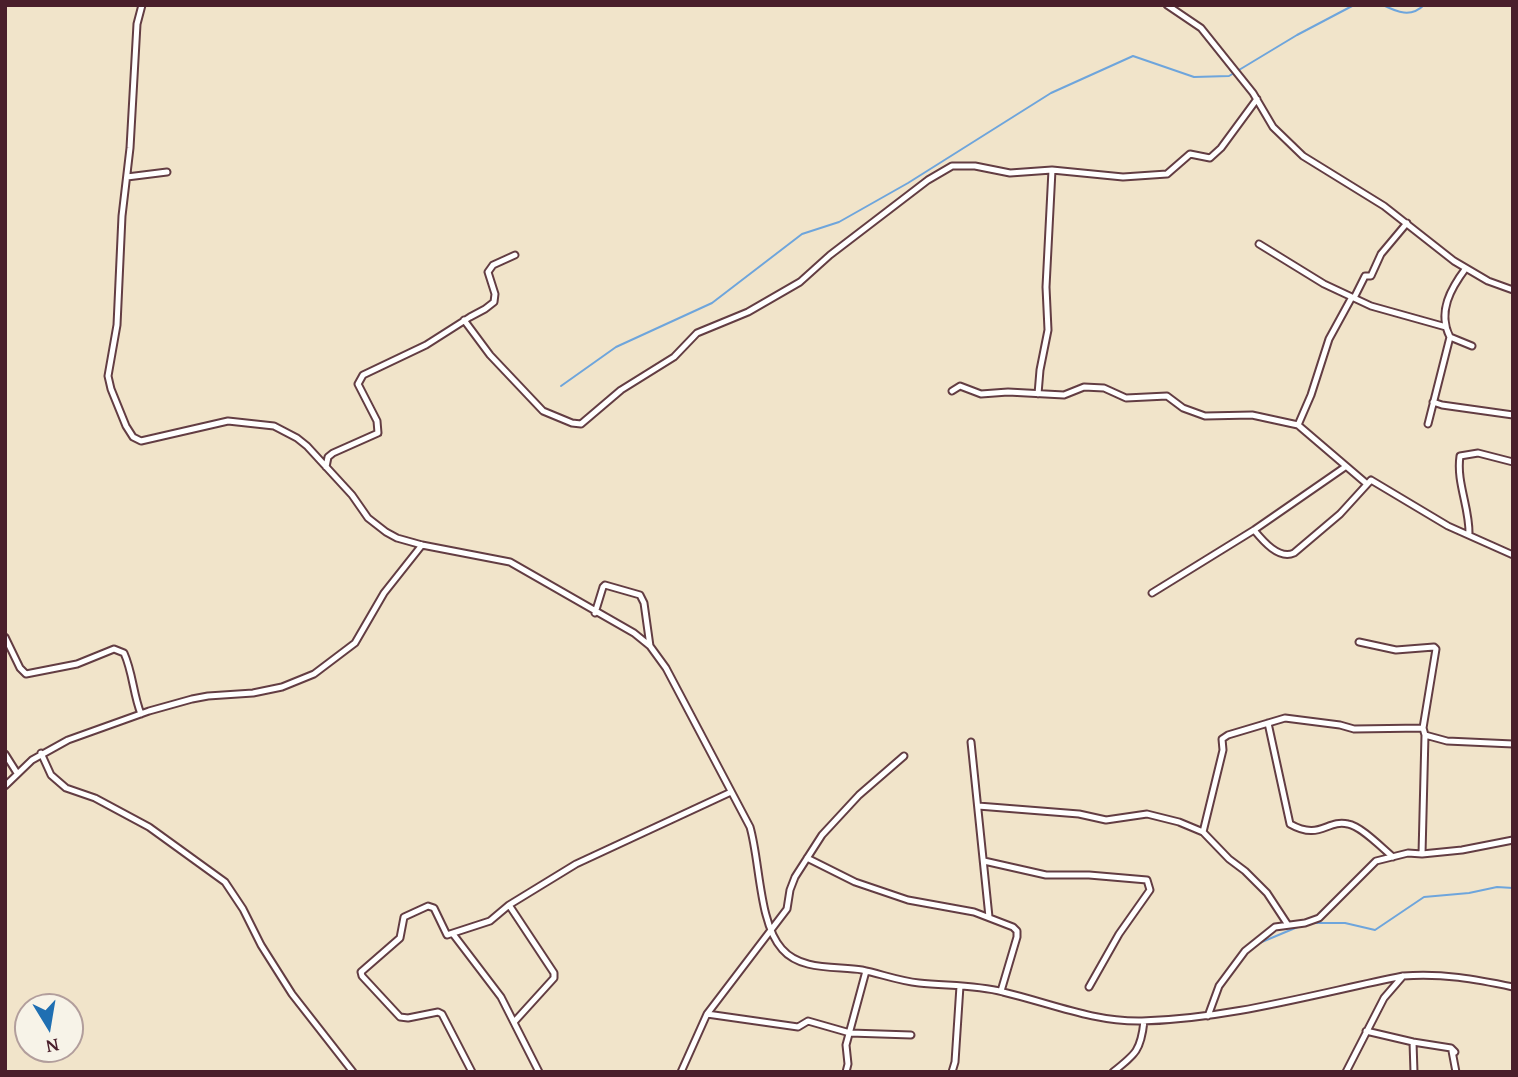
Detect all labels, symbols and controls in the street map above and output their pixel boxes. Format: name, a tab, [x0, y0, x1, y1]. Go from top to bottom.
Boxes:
north arrow	[14, 993, 84, 1063]
text: N	[44, 1032, 62, 1062]

